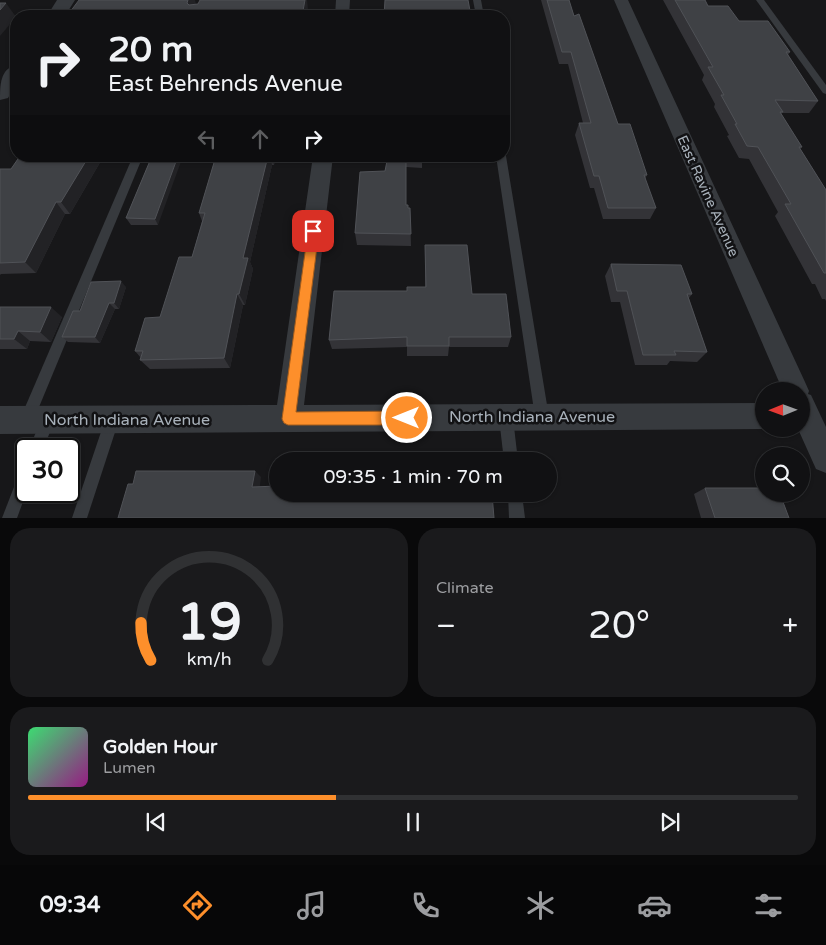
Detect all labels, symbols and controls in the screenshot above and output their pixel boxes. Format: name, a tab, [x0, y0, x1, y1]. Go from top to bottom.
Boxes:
text: 20 m	[108, 29, 193, 71]
icon: right	[25, 30, 90, 95]
text: East Behrends Avenue	[108, 71, 343, 97]
icon: left	[193, 125, 221, 153]
icon: ahead	[246, 125, 274, 153]
icon: right	[299, 125, 327, 153]
street label: East Ravine Avenue	[674, 133, 742, 259]
pin	[292, 210, 334, 252]
icon: arrive	[299, 217, 327, 245]
north arrow	[755, 382, 810, 438]
map controls	[755, 382, 810, 502]
position arrow	[380, 391, 432, 443]
street label: North Indiana Avenue	[449, 407, 615, 427]
street label: North Indiana Avenue	[44, 410, 210, 430]
speed limit sign: 30	[15, 438, 80, 503]
button: search	[755, 447, 810, 502]
text: 09:35 · 1 min · 70 m	[323, 466, 503, 488]
text: Climate	[436, 578, 494, 598]
text: 19	[176, 591, 242, 654]
text: 20°	[588, 603, 650, 649]
text: −	[436, 609, 456, 643]
text: +	[782, 609, 798, 643]
text: km/h	[187, 649, 231, 670]
text: Golden Hour	[103, 736, 217, 758]
text: Lumen	[103, 758, 155, 778]
icon: previous	[142, 808, 170, 836]
icon: pause	[399, 808, 427, 836]
icon: next	[656, 808, 684, 836]
icon: directions	[180, 888, 215, 923]
icon: music	[294, 888, 329, 923]
icon: phone	[408, 888, 443, 923]
icon: climate	[523, 888, 558, 923]
icon: car	[637, 888, 672, 923]
icon: filters	[751, 888, 786, 923]
text: 09:34	[40, 892, 101, 918]

